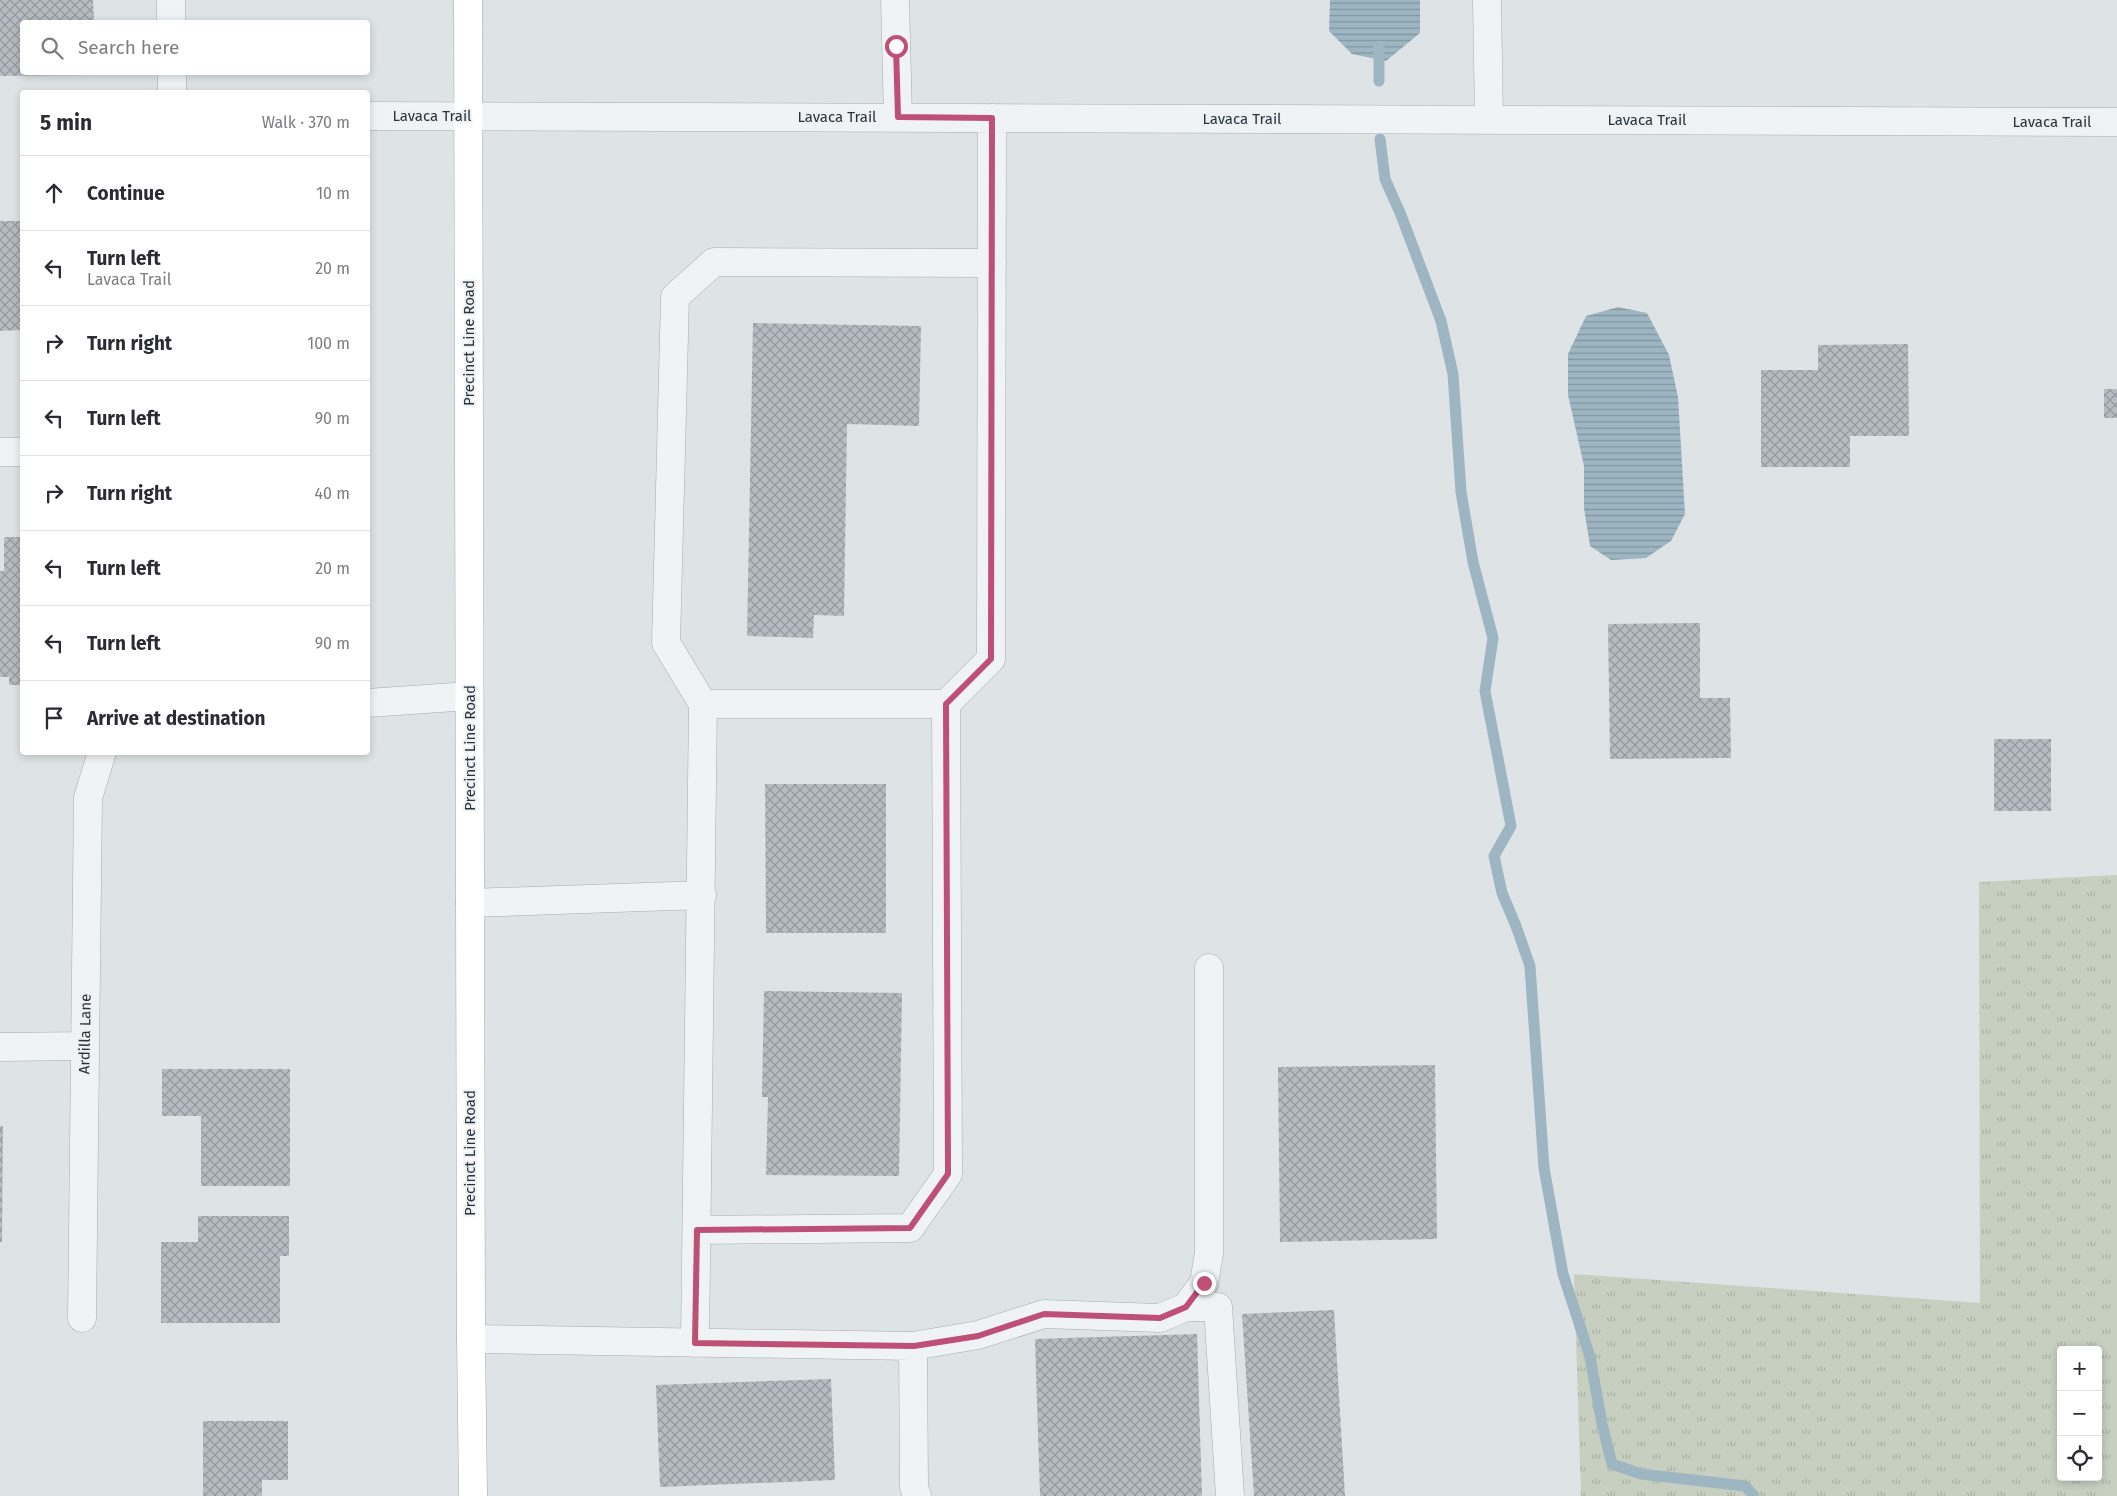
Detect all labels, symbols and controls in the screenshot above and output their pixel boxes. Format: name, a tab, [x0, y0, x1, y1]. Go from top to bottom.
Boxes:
search box	[20, 20, 370, 75]
icon: search	[38, 34, 66, 62]
route start	[885, 35, 908, 58]
text: Search here	[78, 36, 179, 59]
street label: Lavaca Trail	[392, 107, 472, 125]
street label: Lavaca Trail	[797, 108, 877, 126]
text: 5 min	[40, 110, 92, 136]
street label: Lavaca Trail	[1202, 110, 1282, 128]
street label: Lavaca Trail	[1607, 111, 1687, 129]
text: Walk · 370 m	[262, 113, 350, 132]
street label: Lavaca Trail	[2012, 113, 2092, 131]
icon: ahead	[40, 179, 68, 207]
text: Continue	[87, 182, 165, 205]
text: 10 m	[316, 184, 350, 203]
text: Turn left	[87, 247, 161, 270]
icon: left	[40, 254, 68, 282]
text: 20 m	[315, 259, 350, 278]
text: Lavaca Trail	[87, 270, 171, 289]
street label: Precinct Line Road	[460, 280, 478, 406]
icon: right	[40, 329, 68, 357]
text: Turn right	[87, 332, 172, 355]
text: 100 m	[307, 334, 350, 353]
icon: left	[40, 404, 68, 432]
text: Turn left	[87, 407, 161, 430]
text: 90 m	[315, 409, 350, 428]
icon: right	[40, 479, 68, 507]
text: Turn right	[87, 482, 172, 505]
text: 40 m	[315, 484, 350, 503]
icon: left	[40, 554, 68, 582]
text: Turn left	[87, 557, 161, 580]
text: 20 m	[315, 559, 350, 578]
icon: left	[40, 629, 68, 657]
text: Turn left	[87, 632, 161, 655]
text: 90 m	[315, 634, 350, 653]
street label: Precinct Line Road	[461, 685, 479, 811]
icon: arrive	[40, 704, 68, 732]
text: Arrive at destination	[87, 707, 266, 730]
street label: Ardilla Lane	[75, 994, 95, 1074]
street label: Precinct Line Road	[461, 1090, 479, 1216]
route end	[1193, 1272, 1216, 1295]
map controls	[2057, 1346, 2102, 1481]
button: +	[2057, 1346, 2102, 1391]
button: −	[2057, 1391, 2102, 1436]
button: locate	[2057, 1436, 2102, 1481]

